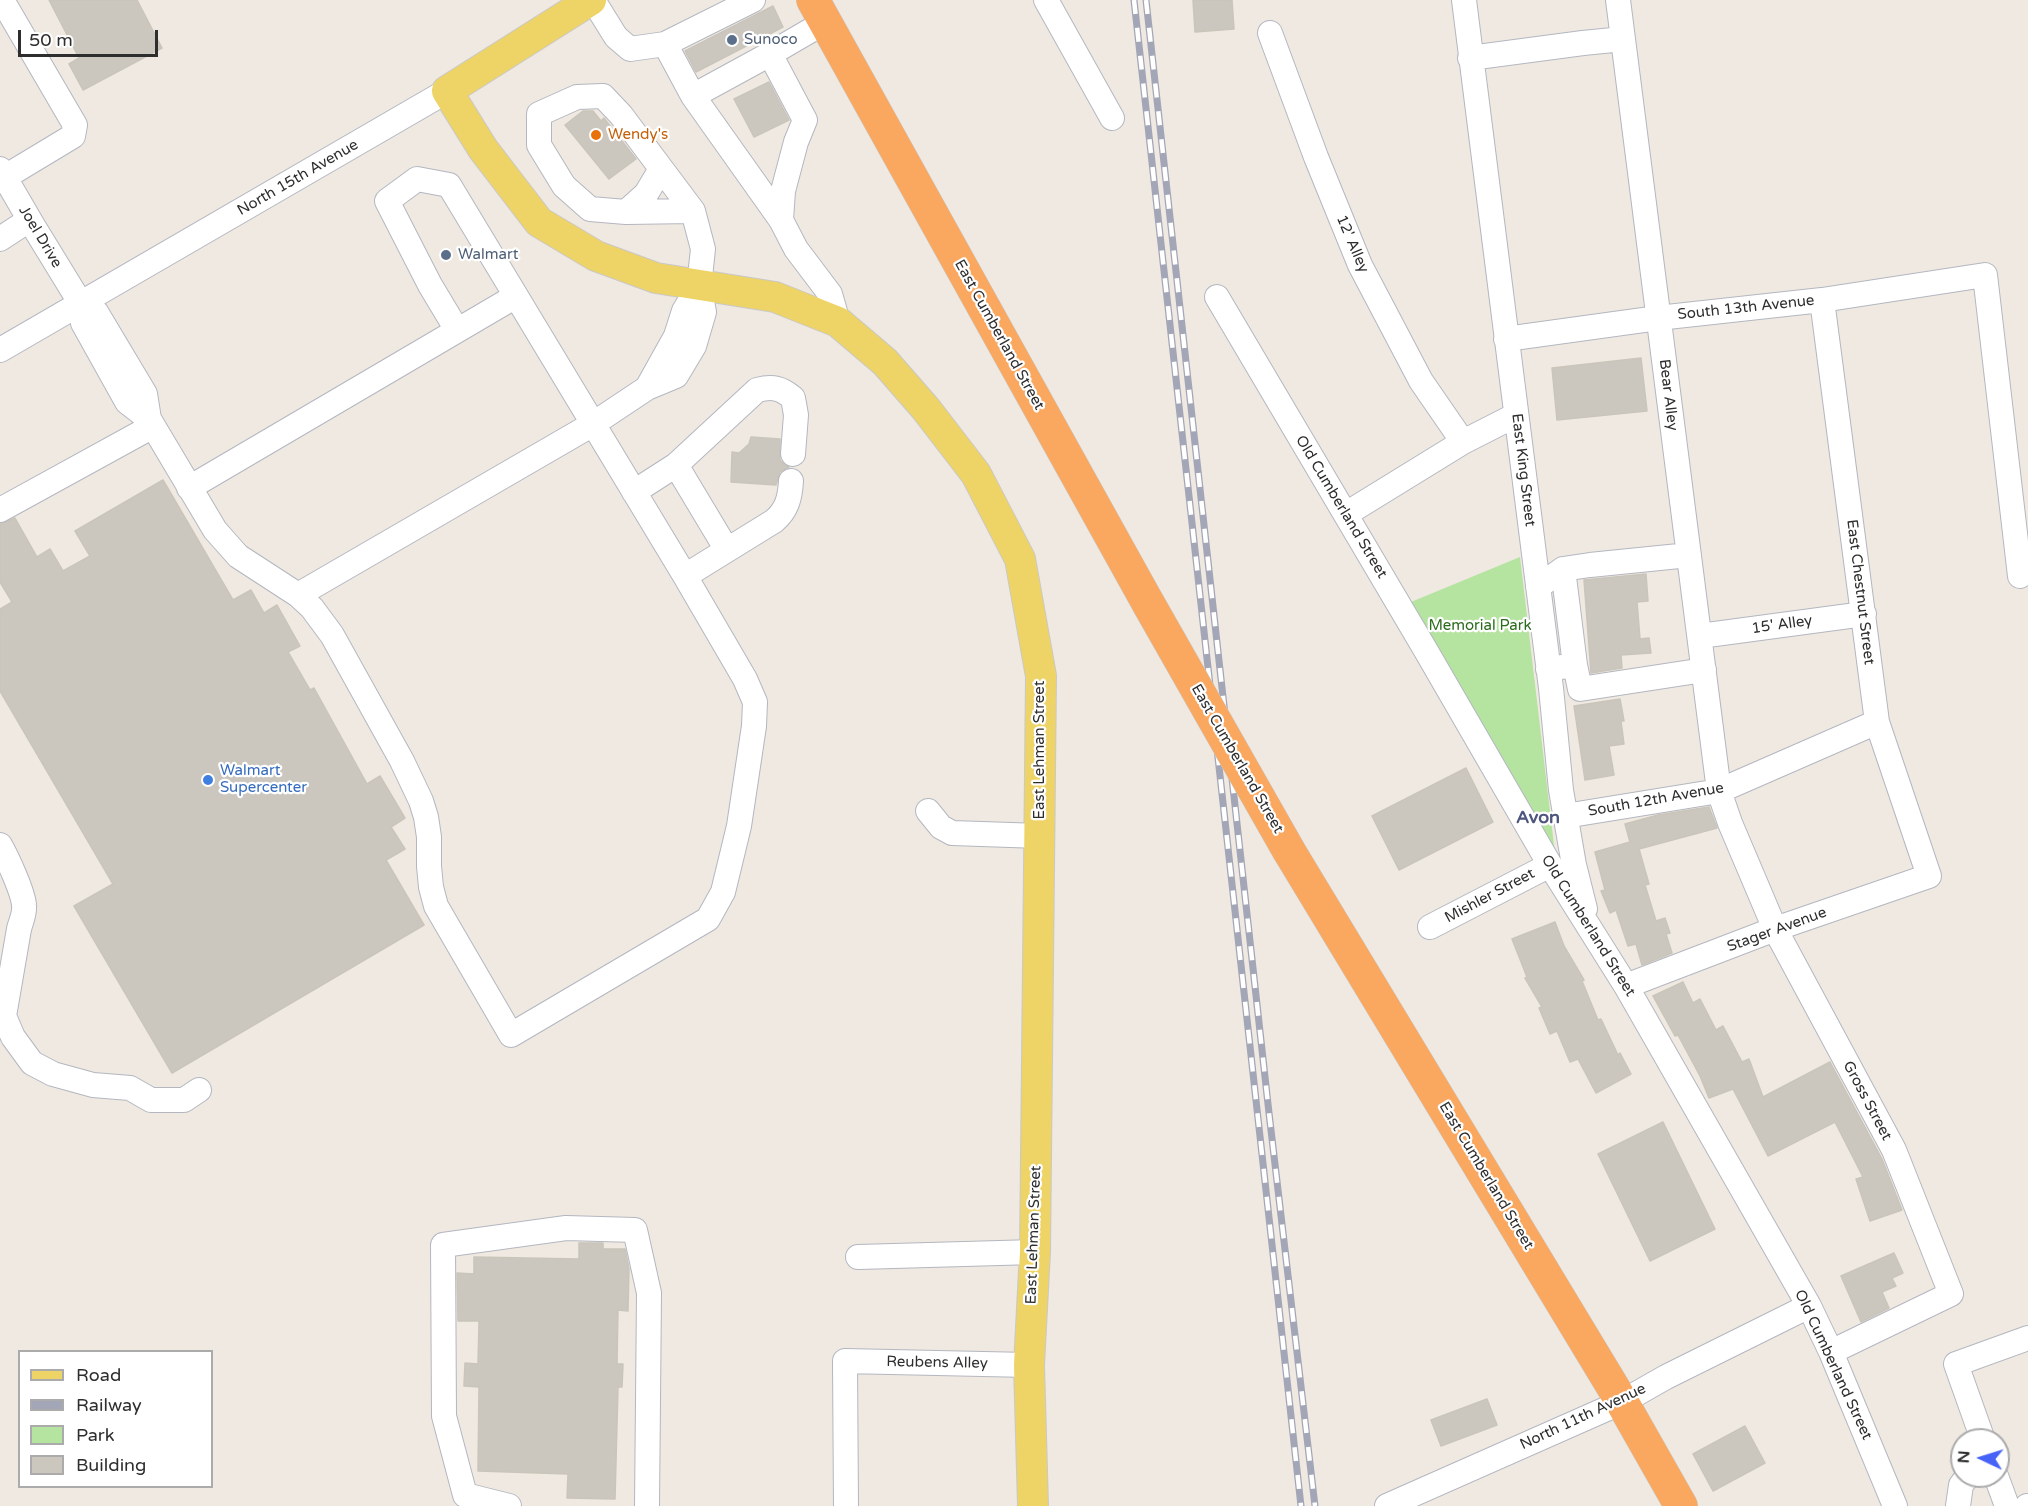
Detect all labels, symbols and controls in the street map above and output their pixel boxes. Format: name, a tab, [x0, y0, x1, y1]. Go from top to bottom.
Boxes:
scale bar	[21, 18, 160, 56]
text: 50 m	[29, 29, 73, 51]
place label: Sunoco	[744, 31, 798, 49]
marker: Sunoco	[725, 33, 739, 47]
place label: Wendy's	[608, 126, 668, 144]
marker: Wendy's	[589, 128, 603, 142]
street label: North 15th Avenue	[234, 136, 362, 220]
street label: Joel Drive	[14, 203, 66, 271]
street label: 12' Alley	[1332, 212, 1372, 276]
place label: Walmart	[458, 246, 518, 264]
marker: Walmart	[439, 248, 453, 262]
street label: East Cumberland Street	[950, 257, 1048, 413]
street label: South 13th Avenue	[1677, 292, 1815, 324]
street label: Bear Alley	[1655, 358, 1681, 432]
street label: East King Street	[1507, 412, 1539, 528]
street label: Old Cumberland Street	[1291, 432, 1391, 582]
street label: East Chestnut Street	[1842, 518, 1878, 666]
street label: 15' Alley	[1750, 612, 1814, 638]
park label: Memorial Park	[1428, 617, 1532, 635]
street label: East Lehman Street	[1031, 680, 1049, 820]
street label: East Cumberland Street	[1187, 681, 1287, 837]
place label: Walmart Supercenter	[220, 762, 307, 797]
marker: Walmart Supercenter	[201, 773, 215, 787]
street label: South 12th Avenue	[1587, 779, 1725, 821]
district label: Avon	[1516, 807, 1560, 829]
street label: Old Cumberland Street	[1537, 852, 1639, 1000]
street label: Mishler Street	[1442, 865, 1538, 927]
street label: Stager Avenue	[1725, 904, 1829, 956]
street label: Gross Street	[1839, 1058, 1895, 1144]
street label: East Cumberland Street	[1435, 1099, 1537, 1253]
street label: East Lehman Street	[1023, 1165, 1045, 1305]
street label: Old Cumberland Street	[1790, 1287, 1876, 1443]
legend	[18, 1350, 213, 1488]
street label: Reubens Alley	[886, 1353, 988, 1373]
text: Road	[76, 1364, 121, 1386]
street label: North 11th Avenue	[1517, 1380, 1649, 1454]
text: Railway	[76, 1394, 142, 1416]
text: Park	[76, 1424, 114, 1446]
north arrow	[1950, 1428, 2010, 1488]
text: N	[1954, 1450, 1974, 1464]
text: Building	[76, 1454, 146, 1476]

